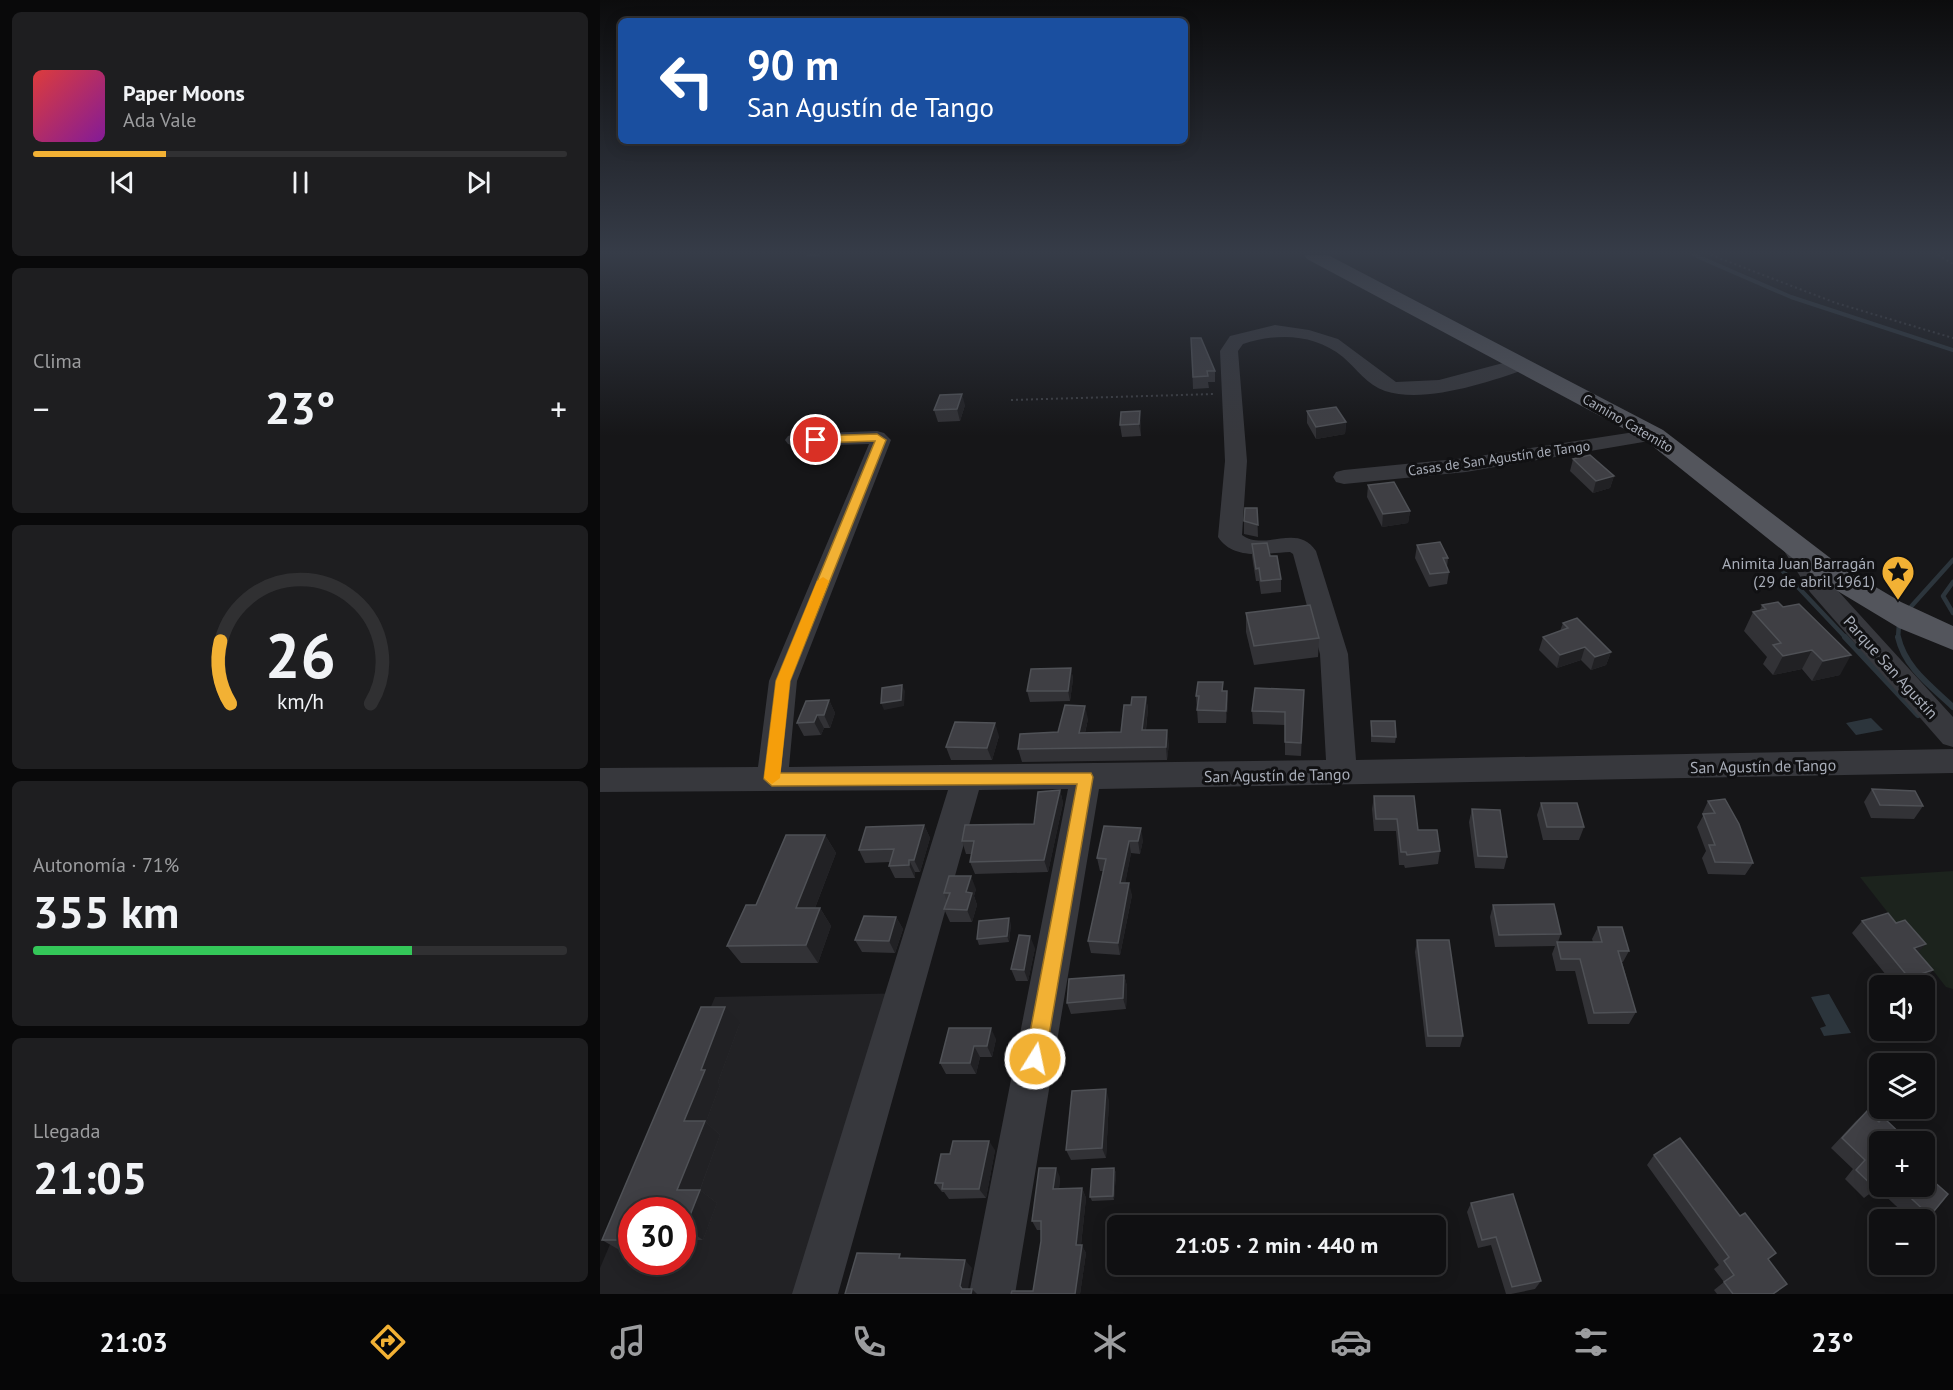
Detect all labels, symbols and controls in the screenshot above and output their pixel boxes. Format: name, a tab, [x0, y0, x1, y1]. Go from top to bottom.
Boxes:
text: 90 m	[747, 37, 839, 92]
icon: left	[648, 42, 726, 120]
text: Paper Moons	[123, 79, 245, 107]
text: San Agustín de Tango	[747, 90, 994, 124]
text: Ada Vale	[123, 107, 196, 133]
icon: previous	[106, 166, 139, 199]
icon: pause	[284, 166, 317, 199]
icon: next	[462, 166, 495, 199]
text: Clima	[33, 348, 82, 374]
text: 23°	[265, 378, 335, 436]
text: −	[33, 387, 50, 430]
text: +	[550, 387, 567, 430]
street label: Camino Catemito	[1579, 390, 1677, 456]
pin	[790, 414, 841, 465]
icon: arrive	[799, 423, 832, 456]
street label: Casas de San Agustín de Tango	[1407, 436, 1591, 480]
place label: Animita Juan Barragán (29 de abril 1961)	[1722, 553, 1875, 591]
place icon: Animita Juan Barragán (29 de abril 1961)	[1880, 554, 1916, 601]
street label: Parque San Agustín	[1839, 611, 1943, 723]
text: 26	[265, 614, 335, 695]
text: km/h	[276, 687, 323, 715]
street label: San Agustín de Tango	[1690, 755, 1836, 777]
street label: San Agustín de Tango	[1204, 764, 1350, 786]
text: Autonomía · 71%	[33, 852, 179, 878]
text: 355 km	[33, 882, 179, 940]
map controls	[1869, 975, 1935, 1275]
button: sound	[1869, 975, 1935, 1041]
position arrow	[1003, 1027, 1067, 1091]
button: layers	[1869, 1053, 1935, 1119]
text: Llegada	[33, 1118, 100, 1144]
button: +	[1869, 1131, 1935, 1197]
text: 21:05	[33, 1148, 147, 1206]
speed limit sign: 30	[618, 1197, 696, 1275]
button: −	[1869, 1209, 1935, 1275]
text: 21:05 · 2 min · 440 m	[1175, 1231, 1378, 1259]
icon: directions	[367, 1321, 409, 1363]
icon: music	[607, 1321, 649, 1363]
icon: phone	[848, 1321, 890, 1363]
icon: climate	[1089, 1321, 1131, 1363]
icon: car	[1330, 1321, 1372, 1363]
icon: filters	[1570, 1321, 1612, 1363]
text: 21:03	[99, 1325, 168, 1359]
text: 23°	[1811, 1325, 1854, 1359]

